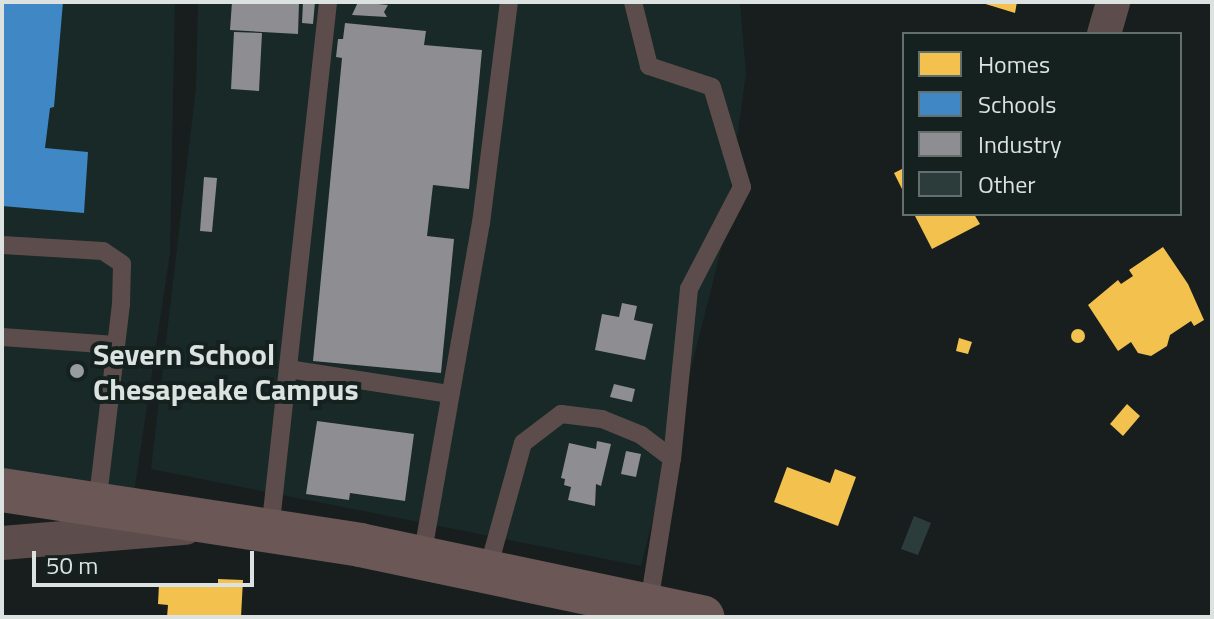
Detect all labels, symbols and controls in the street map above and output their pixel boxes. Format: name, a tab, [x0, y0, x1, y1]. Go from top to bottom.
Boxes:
legend	[902, 32, 1182, 216]
text: Homes	[978, 46, 1050, 82]
text: Schools	[978, 86, 1056, 122]
text: Industry	[978, 126, 1062, 162]
text: Other	[978, 166, 1036, 202]
place label: Severn School Chesapeake Campus	[93, 336, 359, 406]
marker: Severn School Chesapeake Campus	[68, 362, 86, 380]
scale bar	[36, 535, 258, 585]
text: 50 m	[46, 547, 98, 583]

